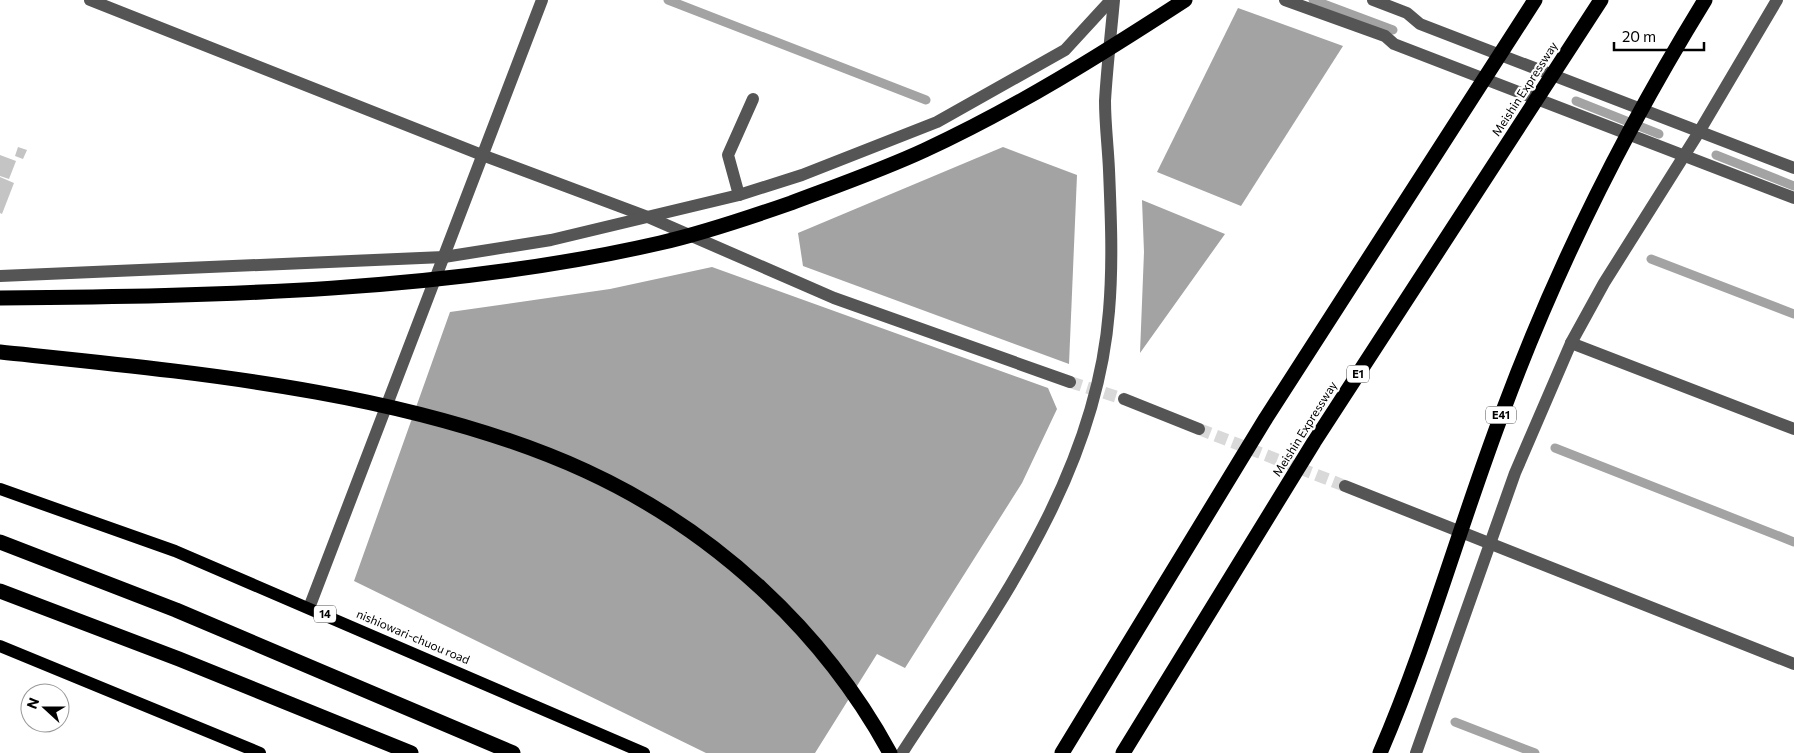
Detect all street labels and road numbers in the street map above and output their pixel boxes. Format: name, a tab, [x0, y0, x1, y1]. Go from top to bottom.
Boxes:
street label: Meishin Expressway	[1488, 39, 1560, 138]
road number: E1	[1347, 366, 1369, 382]
street label: Meishin Expressway	[1269, 378, 1339, 479]
road number: E41	[1486, 406, 1516, 424]
road number: 14	[314, 606, 336, 622]
street label: nishiowari-chuou road	[355, 606, 472, 666]

